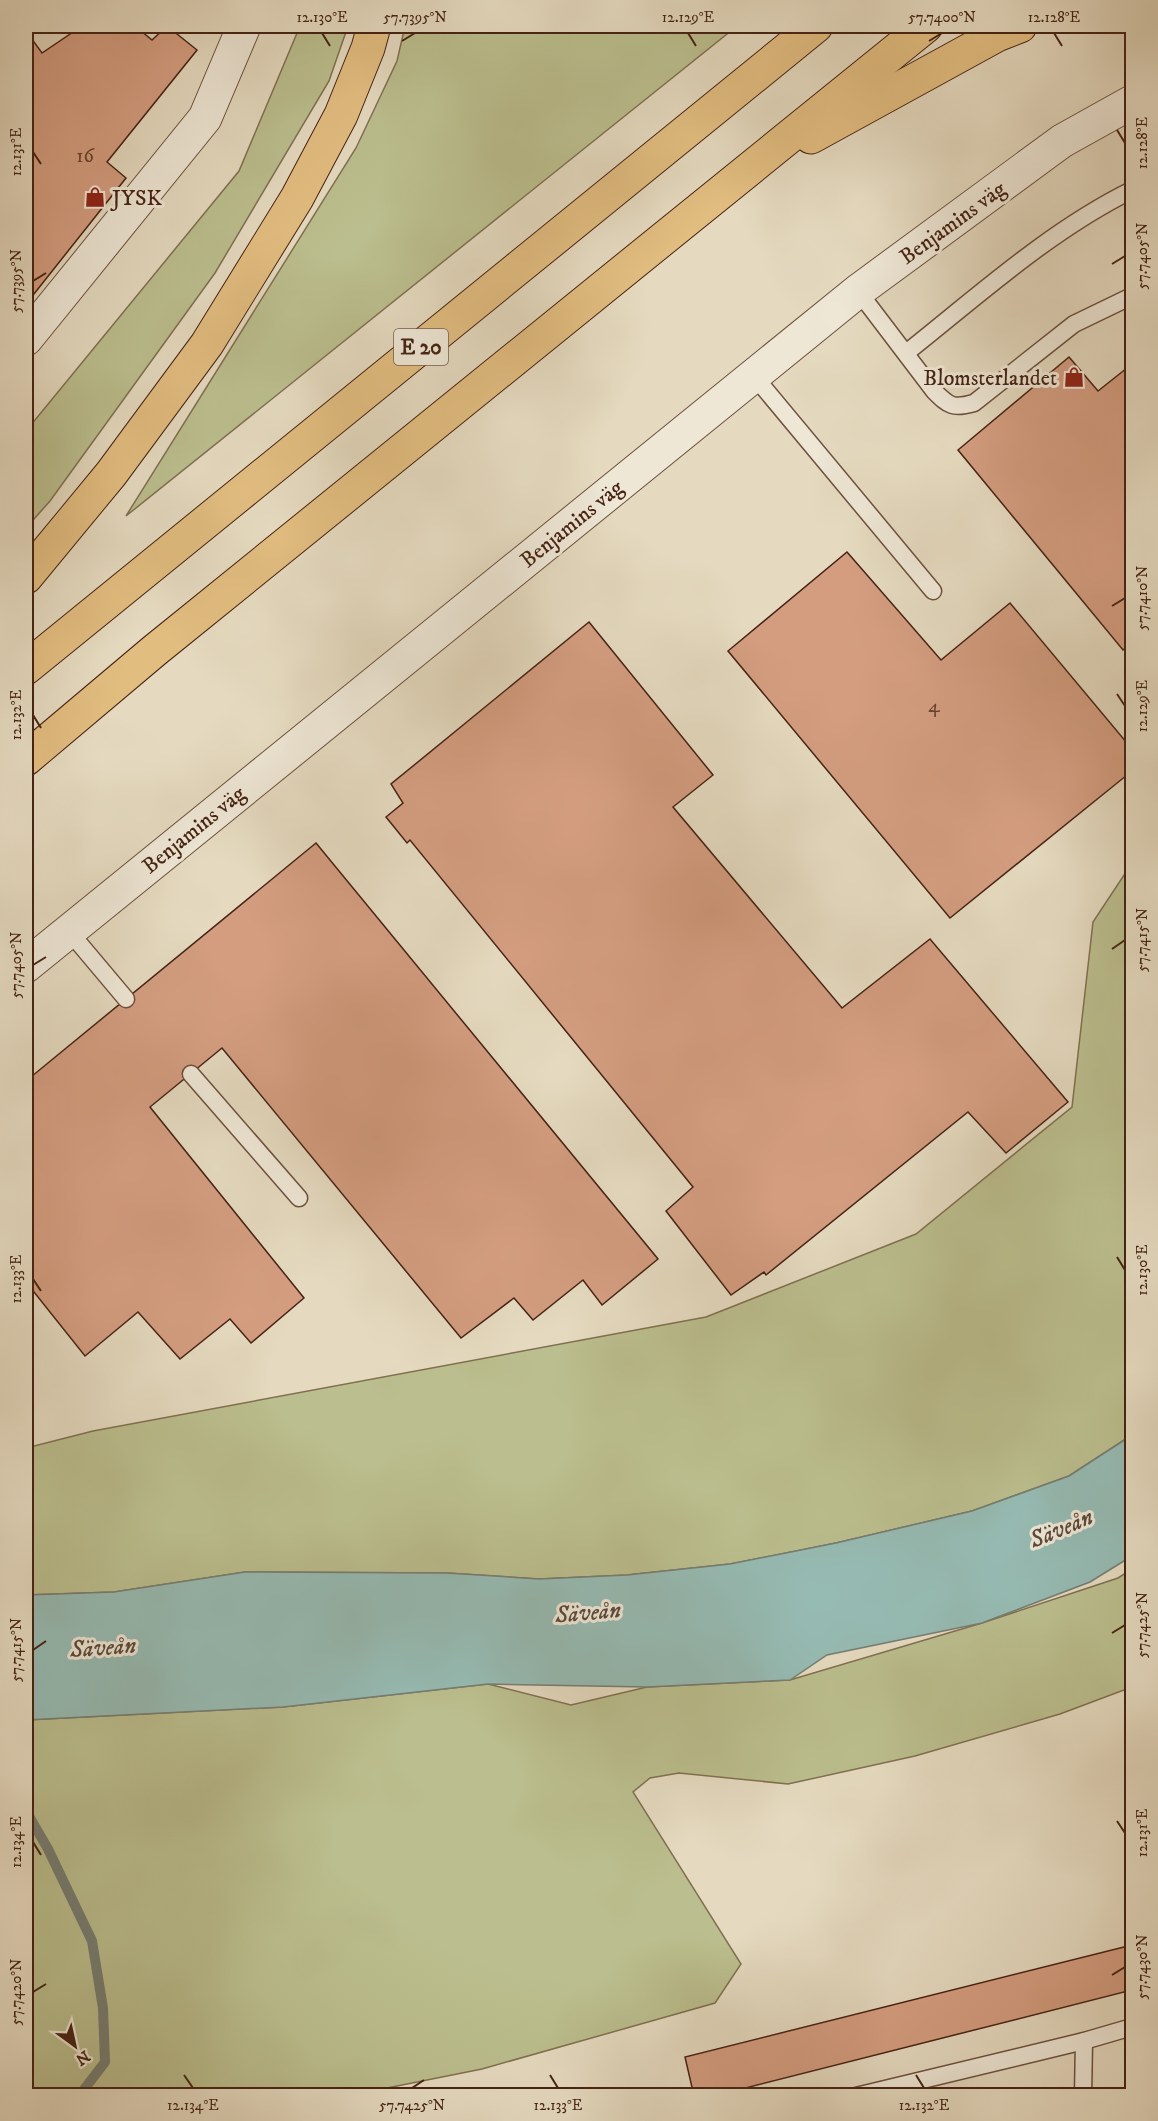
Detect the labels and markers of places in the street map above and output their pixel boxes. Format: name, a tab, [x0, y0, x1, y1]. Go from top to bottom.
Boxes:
shop icon: JYSK	[83, 185, 107, 209]
place label: JYSK	[110, 185, 162, 212]
place label: Blomsterlandet	[923, 365, 1057, 392]
shop icon: Blomsterlandet	[1062, 365, 1086, 389]

